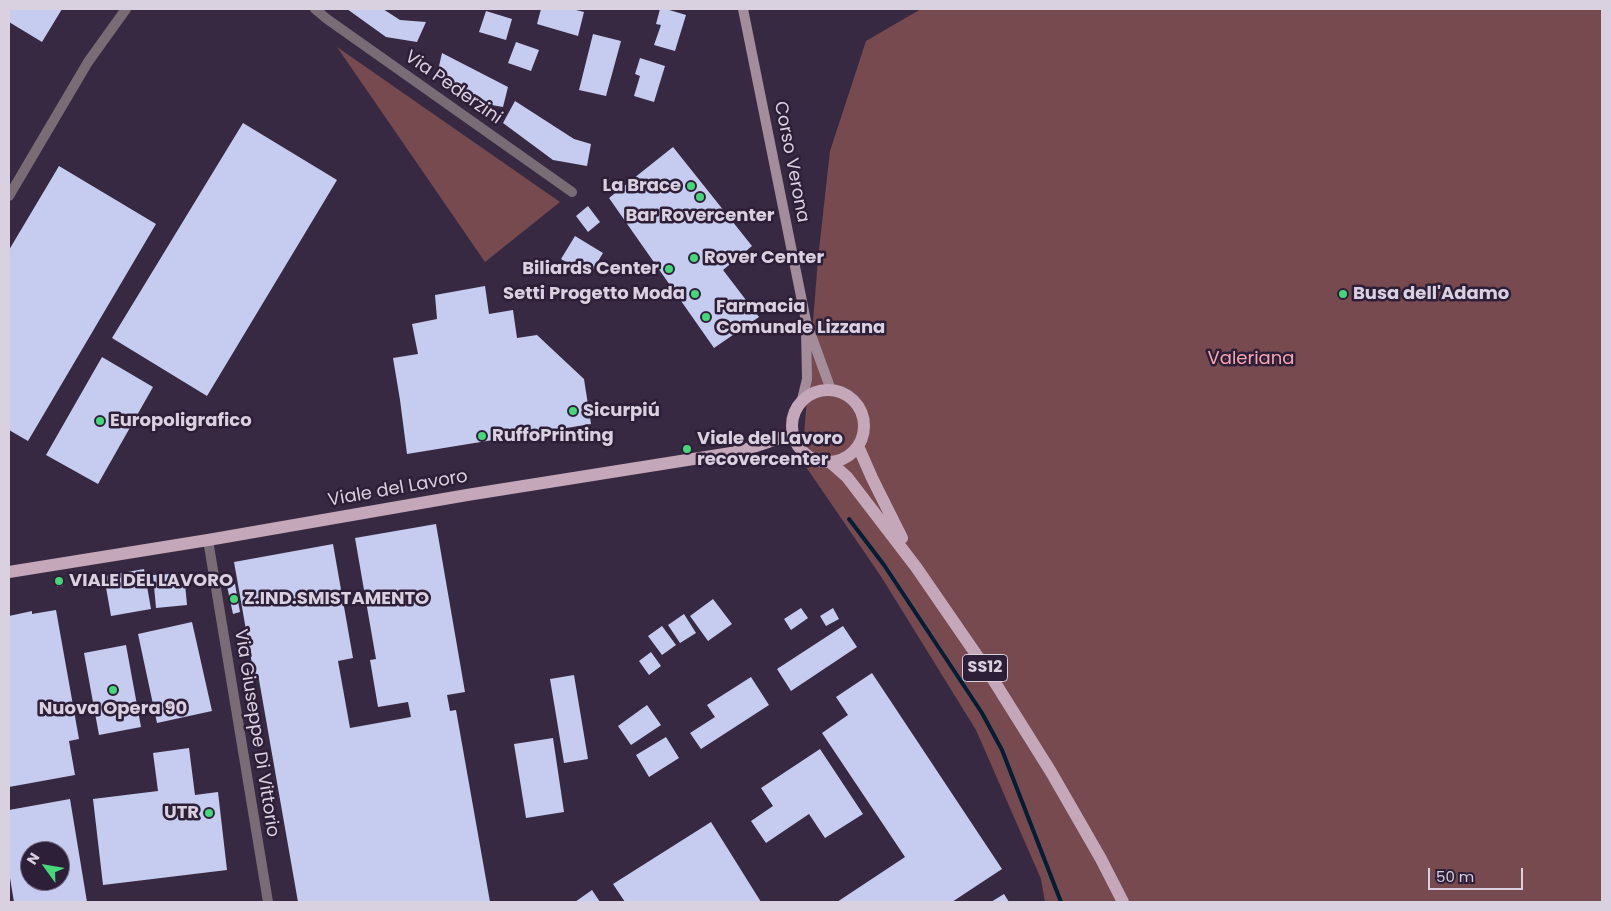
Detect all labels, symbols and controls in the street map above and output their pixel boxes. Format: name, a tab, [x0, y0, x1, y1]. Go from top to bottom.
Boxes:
street label: Via Pederzini	[400, 47, 506, 129]
street label: Corso Verona	[769, 100, 813, 224]
place label: La Brace	[603, 175, 681, 197]
marker: La Brace	[685, 180, 697, 192]
marker: Bar Rovercenter	[694, 191, 706, 203]
place label: Bar Rovercenter	[625, 205, 775, 227]
place label: Rover Center	[704, 247, 824, 269]
marker: Rover Center	[688, 252, 700, 264]
place label: Biliards Center	[522, 258, 659, 280]
marker: Biliards Center	[663, 263, 675, 275]
place label: Setti Progetto Moda	[503, 283, 685, 305]
place label: Busa dell'Adamo	[1353, 283, 1509, 305]
marker: Setti Progetto Moda	[689, 288, 701, 300]
marker: Busa dell'Adamo	[1337, 288, 1349, 300]
place label: Farmacia Comunale Lizzana	[716, 296, 885, 338]
marker: Farmacia Comunale Lizzana	[700, 311, 712, 323]
park label: Valeriana	[1208, 348, 1294, 370]
place label: Sicurpiú	[583, 400, 660, 422]
marker: Sicurpiú	[567, 405, 579, 417]
place label: Europoligrafico	[110, 410, 252, 432]
marker: Europoligrafico	[94, 415, 106, 427]
place label: RuffoPrinting	[492, 425, 614, 447]
place label: Viale del Lavoro recovercenter	[697, 428, 843, 470]
marker: RuffoPrinting	[476, 430, 488, 442]
marker: Viale del Lavoro recovercenter	[681, 443, 693, 455]
street label: Viale del Lavoro	[326, 466, 470, 512]
place label: VIALE DEL LAVORO	[69, 570, 233, 592]
marker: VIALE DEL LAVORO	[53, 575, 65, 587]
place label: Z.IND.SMISTAMENTO	[244, 588, 429, 610]
marker: Z.IND.SMISTAMENTO	[228, 593, 240, 605]
street label: Via Giuseppe Di Vittorio	[229, 627, 283, 839]
road number: SS12	[962, 654, 1008, 681]
marker: Nuova Opera 90	[107, 684, 119, 696]
place label: Nuova Opera 90	[39, 698, 187, 720]
place label: UTR	[164, 802, 199, 824]
marker: UTR	[203, 807, 215, 819]
north arrow	[20, 841, 70, 891]
text: N	[22, 849, 44, 868]
scale bar	[1431, 858, 1526, 890]
text: 50 m	[1436, 866, 1474, 887]

